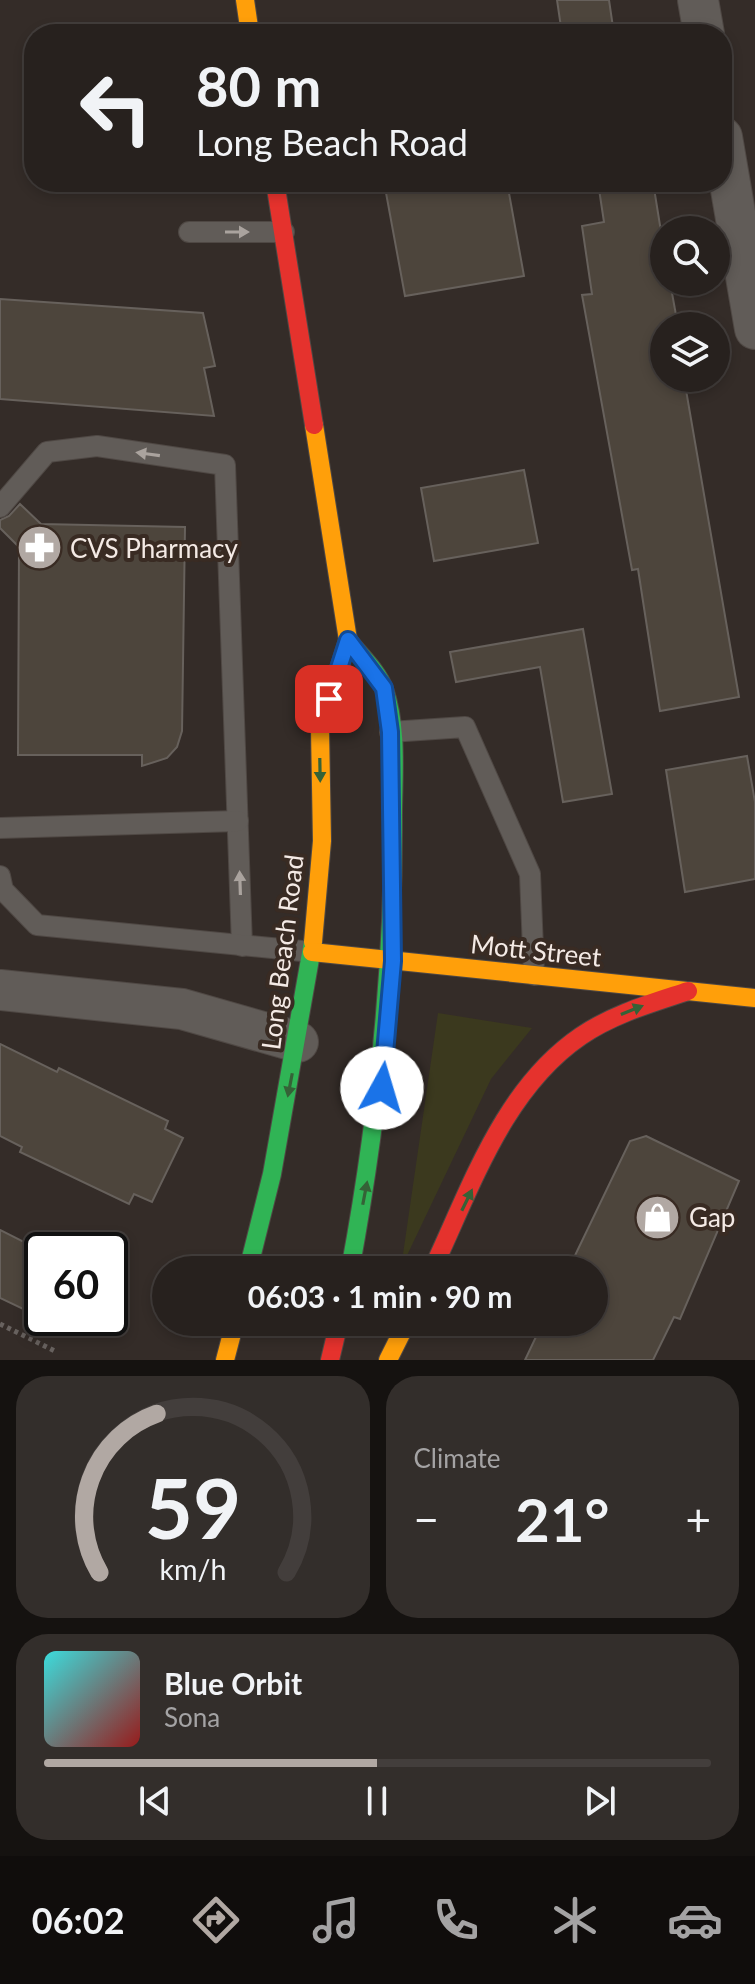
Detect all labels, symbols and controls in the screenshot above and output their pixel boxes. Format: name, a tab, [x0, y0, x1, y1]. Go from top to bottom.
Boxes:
text: 80 m	[196, 52, 321, 119]
icon: left	[64, 56, 168, 160]
text: Long Beach Road	[196, 120, 468, 164]
map controls	[650, 216, 730, 392]
button: search	[650, 216, 730, 296]
one-way arrow	[225, 226, 250, 238]
button: layers	[650, 312, 730, 392]
one-way arrow	[135, 447, 160, 460]
pharmacy icon: CVS Pharmacy	[15, 524, 63, 572]
place label: CVS Pharmacy	[70, 532, 238, 564]
pin	[295, 665, 363, 733]
icon: arrive	[307, 677, 351, 721]
one-way arrow	[314, 758, 326, 783]
street label: Long Beach Road	[254, 853, 310, 1051]
one-way arrow	[234, 870, 247, 895]
street label: Mott Street	[469, 927, 604, 973]
one-way arrow	[620, 1003, 644, 1016]
position arrow	[340, 1046, 424, 1130]
one-way arrow	[283, 1072, 295, 1097]
one-way arrow	[360, 1181, 372, 1206]
one-way arrow	[460, 1188, 473, 1211]
shop icon: Gap	[634, 1193, 682, 1241]
place label: Gap	[689, 1201, 735, 1233]
speed limit sign: 60	[24, 1232, 128, 1336]
text: 06:03 · 1 min · 90 m	[248, 1278, 512, 1314]
text: Climate	[414, 1442, 500, 1474]
text: 59	[145, 1457, 241, 1557]
text: 21°	[515, 1483, 610, 1555]
text: −	[414, 1493, 439, 1545]
text: +	[685, 1493, 711, 1545]
text: km/h	[159, 1552, 226, 1586]
text: Blue Orbit	[164, 1665, 302, 1701]
text: Sona	[164, 1701, 220, 1733]
icon: previous	[133, 1779, 177, 1823]
icon: pause	[355, 1779, 399, 1823]
icon: next	[578, 1779, 622, 1823]
icon: directions	[188, 1892, 244, 1948]
icon: music	[308, 1892, 364, 1948]
icon: phone	[428, 1892, 484, 1948]
icon: climate	[547, 1892, 603, 1948]
icon: car	[667, 1892, 723, 1948]
text: 06:02	[32, 1898, 125, 1942]

